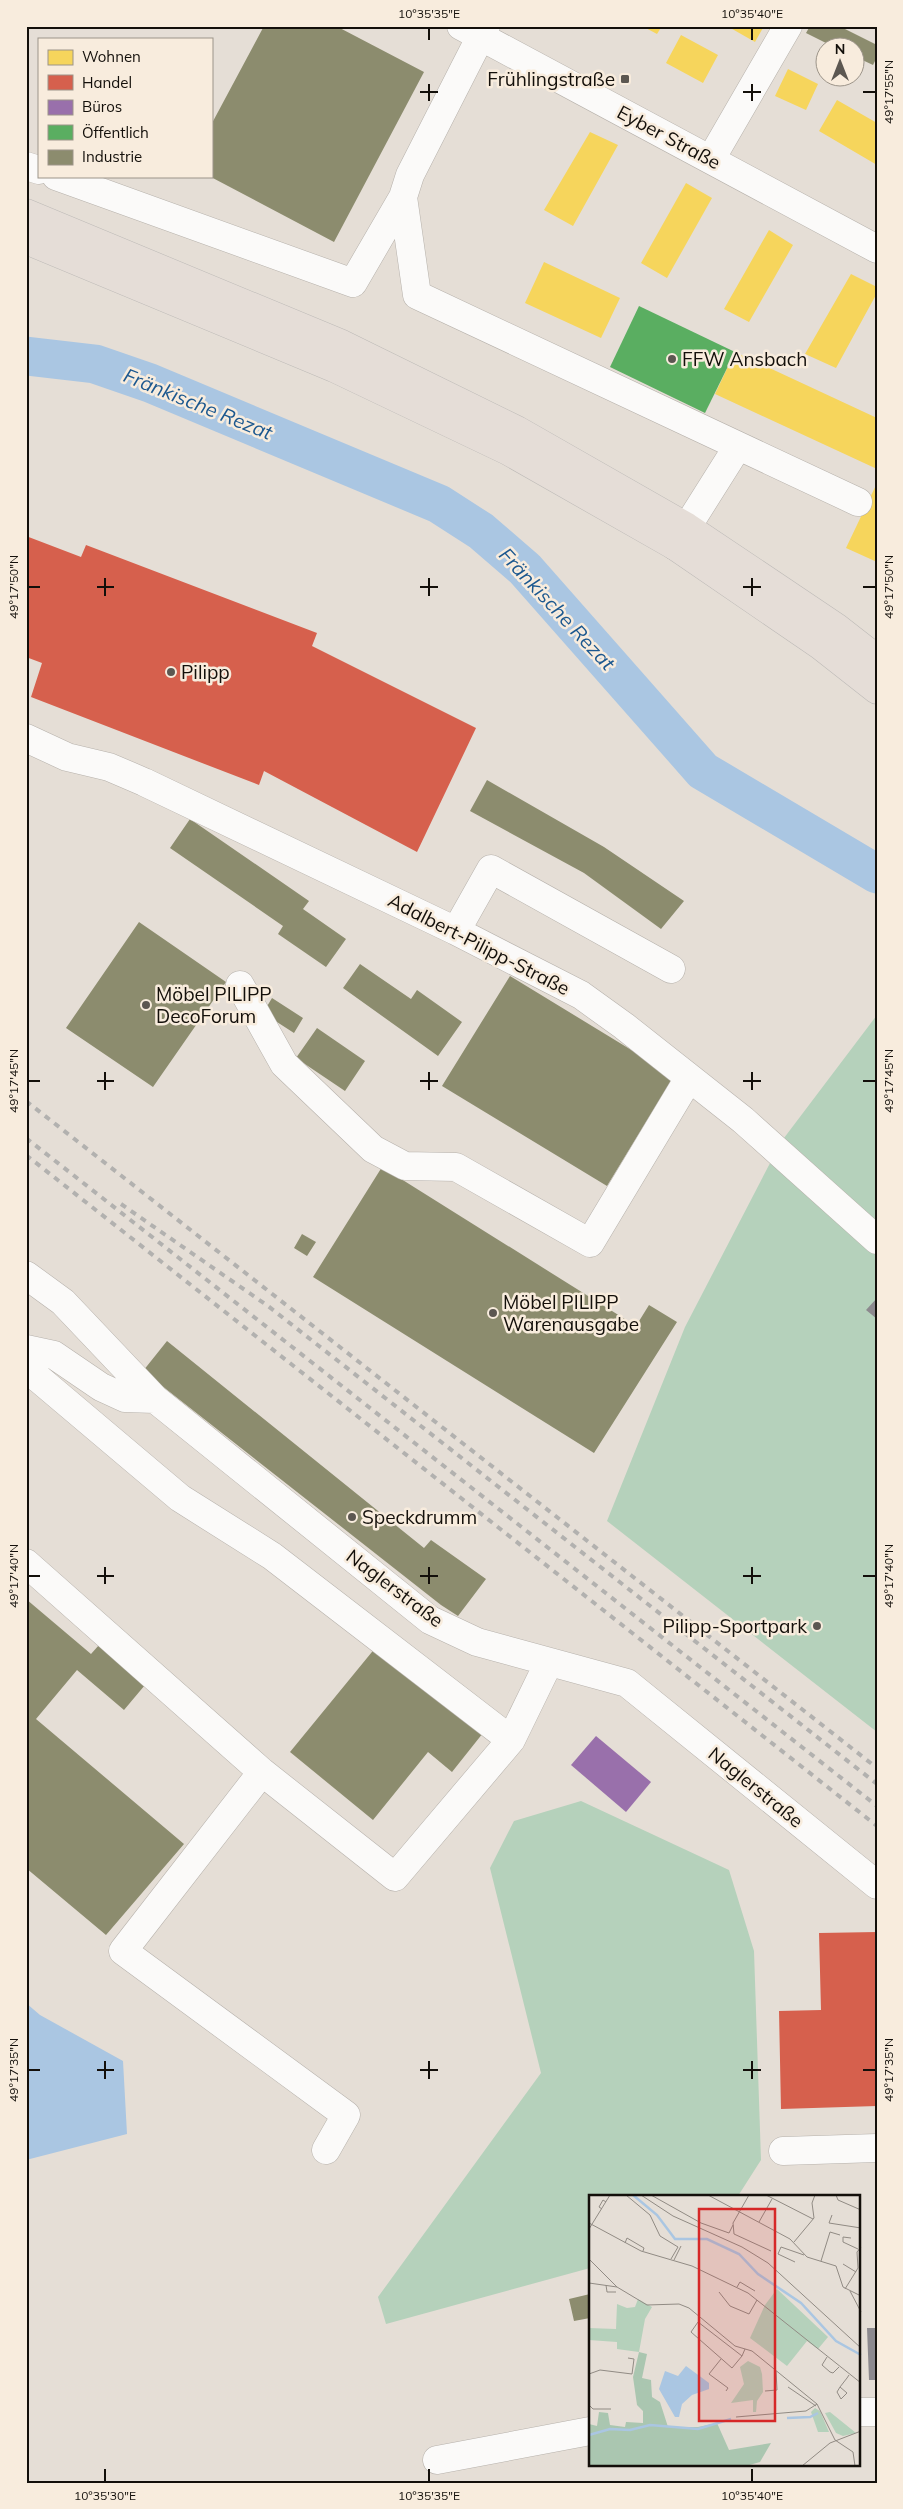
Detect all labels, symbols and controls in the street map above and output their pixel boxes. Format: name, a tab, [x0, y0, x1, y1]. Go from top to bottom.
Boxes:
text: 10°35'35"E	[398, 6, 460, 21]
text: 10°35'40"E	[721, 6, 783, 21]
legend	[38, 38, 212, 178]
north arrow	[816, 38, 866, 88]
text: N	[835, 40, 845, 58]
text: Wohnen	[82, 47, 141, 66]
text: 49°17'55"N	[881, 60, 896, 124]
place label: Frühlingstraße	[487, 67, 615, 91]
text: Handel	[82, 73, 132, 92]
marker: Frühlingstraße	[619, 73, 631, 85]
text: Büros	[82, 97, 122, 116]
street label: Eyber Straße	[613, 100, 725, 174]
text: Öffentlich	[82, 123, 149, 142]
text: Industrie	[82, 147, 142, 166]
place label: FFW Ansbach	[682, 347, 807, 371]
marker: FFW Ansbach	[666, 353, 678, 365]
water label: Fränkische Rezat	[120, 362, 277, 445]
water label: Fränkische Rezat	[494, 542, 621, 676]
text: 49°17'50"N	[6, 555, 21, 619]
text: 49°17'50"N	[881, 555, 896, 619]
place label: Pilipp	[181, 660, 230, 684]
marker: Pilipp	[165, 666, 177, 678]
street label: Adalbert-Pilipp-Straße	[384, 888, 574, 1000]
place label: Möbel PILIPP DecoForum	[156, 982, 272, 1028]
marker: Möbel PILIPP DecoForum	[140, 999, 152, 1011]
text: 49°17'45"N	[6, 1049, 21, 1113]
text: 49°17'45"N	[881, 1049, 896, 1113]
place label: Möbel PILIPP Warenausgabe	[503, 1290, 639, 1336]
marker: Möbel PILIPP Warenausgabe	[487, 1307, 499, 1319]
place label: Speckdrumm	[362, 1505, 477, 1529]
marker: Speckdrumm	[346, 1511, 358, 1523]
text: 49°17'40"N	[6, 1544, 21, 1608]
street label: Naglerstraße	[342, 1544, 448, 1632]
text: 49°17'40"N	[881, 1544, 896, 1608]
place label: Pilipp-Sportpark	[663, 1614, 807, 1638]
marker: Pilipp-Sportpark	[811, 1620, 823, 1632]
street label: Naglerstraße	[704, 1741, 808, 1833]
text: 49°17'35"N	[6, 2038, 21, 2102]
text: 49°17'35"N	[881, 2038, 896, 2102]
inset map	[589, 2195, 860, 2466]
text: 10°35'30"E	[74, 2488, 136, 2503]
text: 10°35'35"E	[398, 2488, 460, 2503]
text: 10°35'40"E	[721, 2488, 783, 2503]

